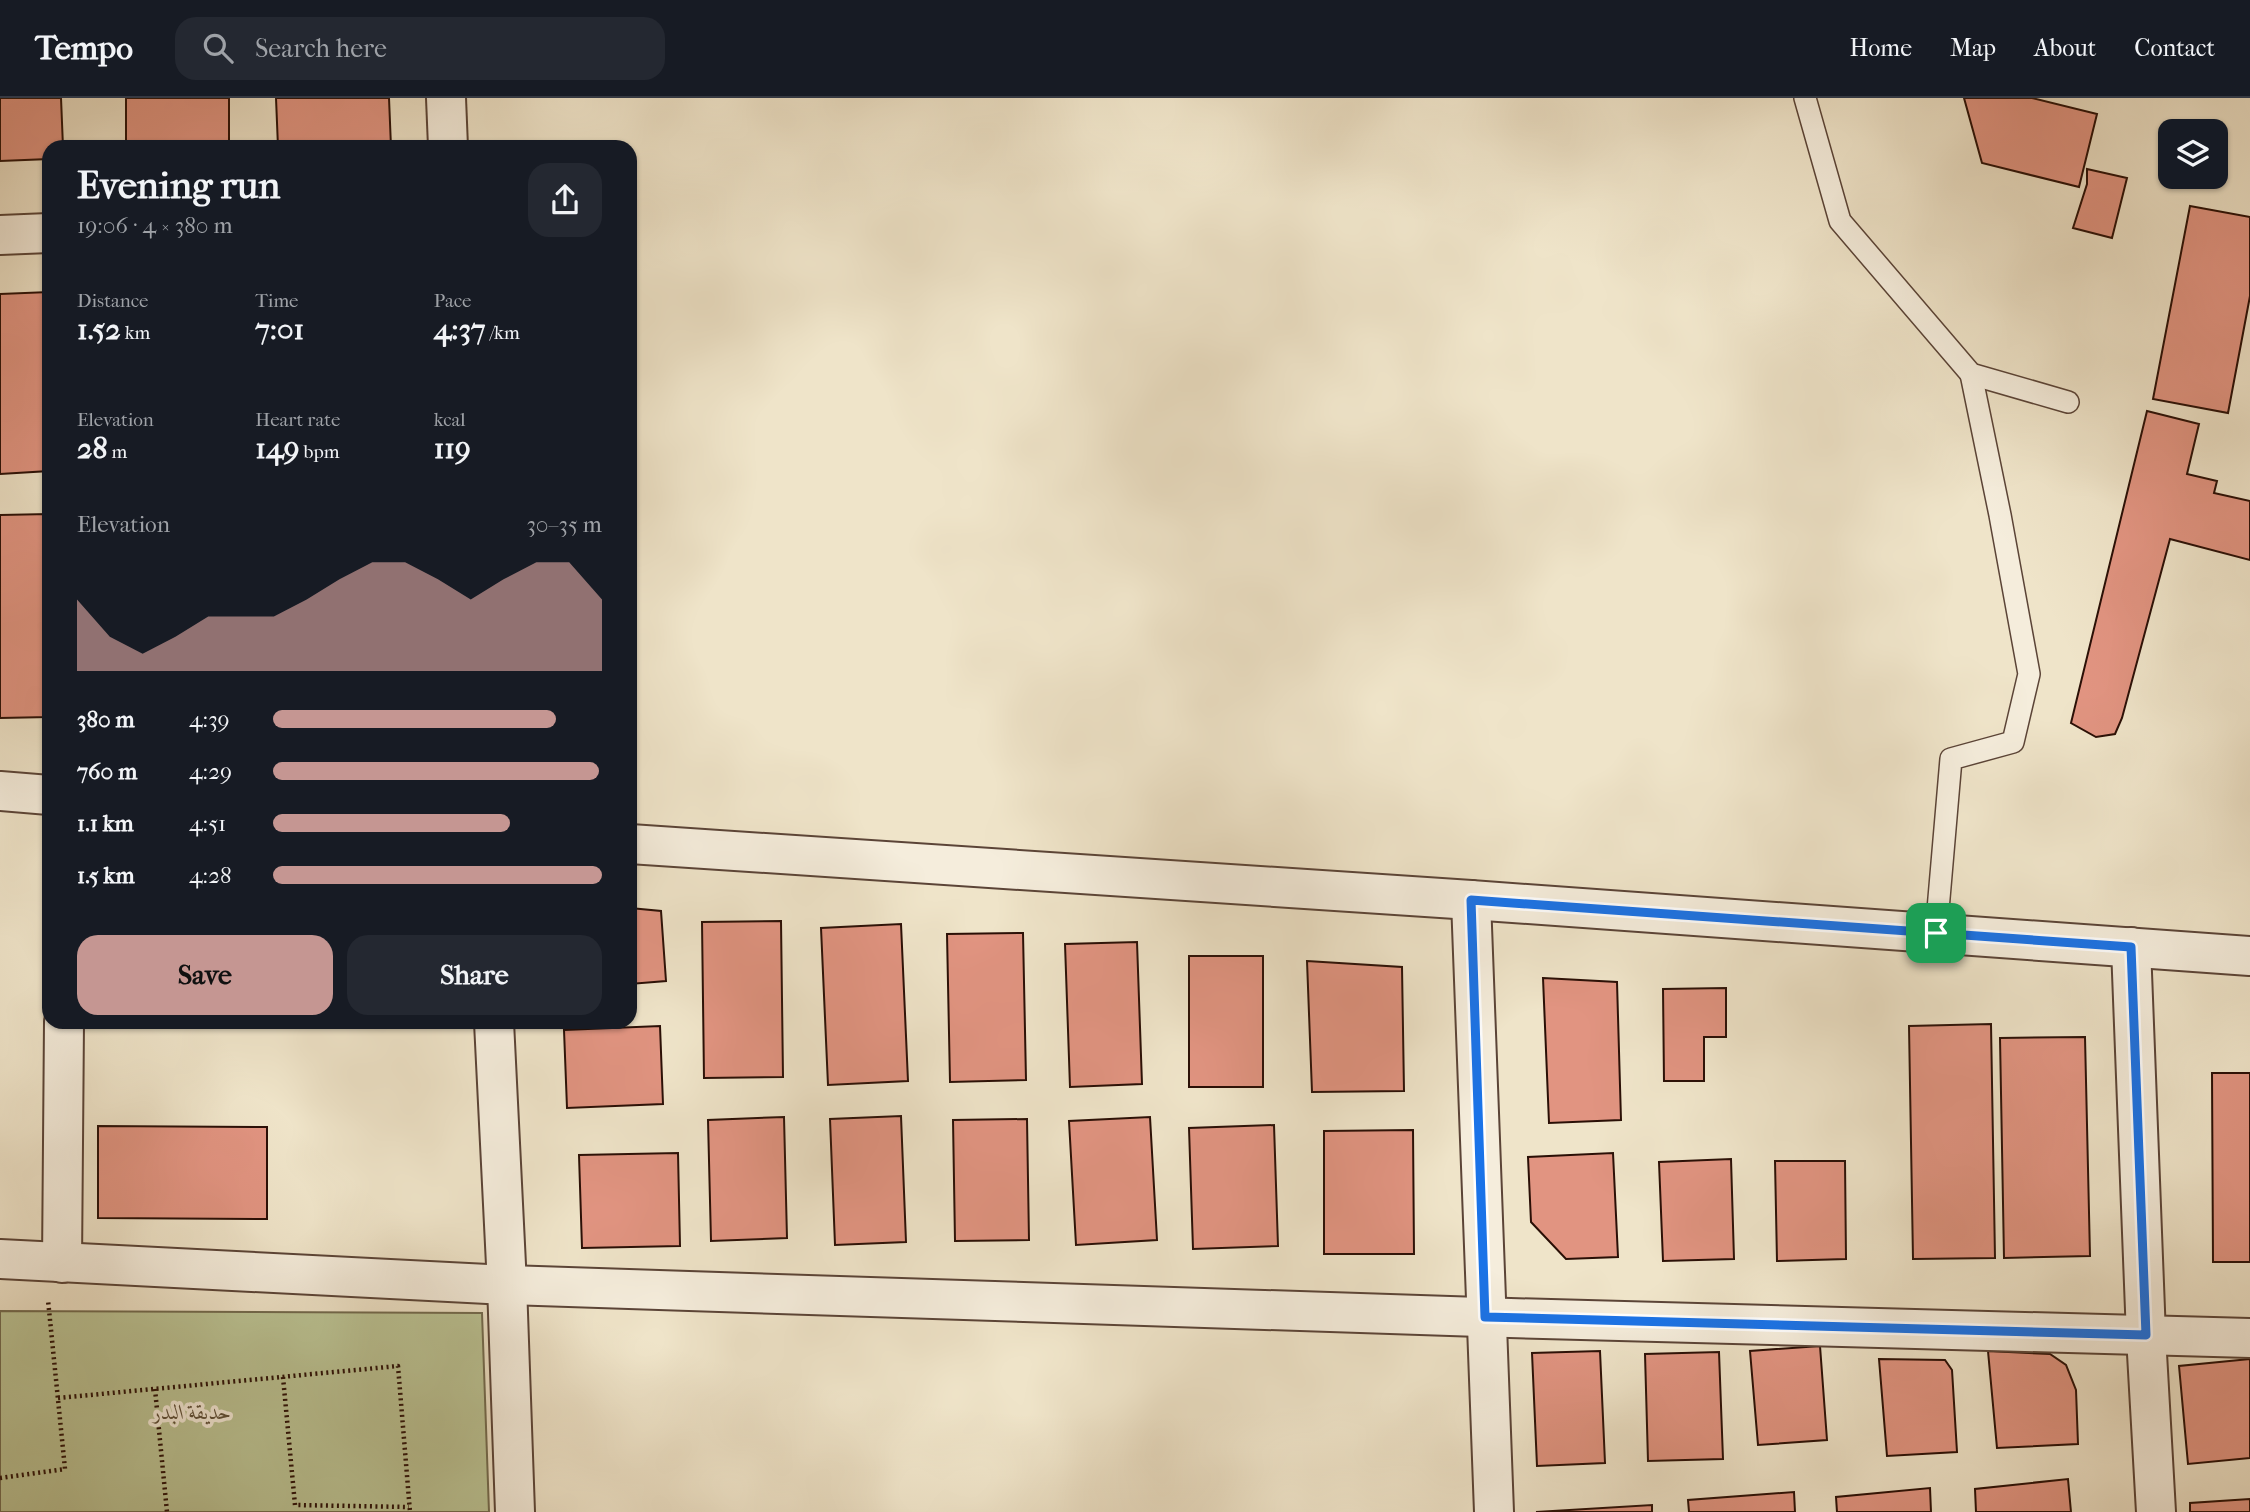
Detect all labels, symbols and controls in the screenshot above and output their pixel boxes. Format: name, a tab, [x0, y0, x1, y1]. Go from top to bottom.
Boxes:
search box	[175, 17, 665, 80]
text: Tempo	[35, 29, 133, 68]
icon: search	[199, 29, 237, 67]
text: Search here	[255, 33, 387, 64]
text: Home	[1850, 34, 1912, 62]
text: Map	[1950, 34, 1996, 62]
text: About	[2034, 34, 2096, 62]
text: Contact	[2134, 34, 2215, 62]
map controls	[2158, 119, 2228, 189]
button: layers	[2158, 119, 2228, 189]
text: Evening run	[77, 163, 280, 208]
button: share	[528, 163, 602, 237]
text: 19:06 · 4 × 380 m	[77, 212, 233, 239]
text: Distance	[77, 290, 148, 312]
text: Time	[255, 290, 299, 312]
text: Pace	[434, 290, 472, 312]
text: 1.52	[77, 312, 121, 347]
text: 7:01	[255, 312, 304, 347]
text: 4:37	[434, 312, 485, 347]
text: km	[121, 322, 150, 344]
text: /km	[485, 322, 520, 344]
text: Elevation	[77, 409, 154, 431]
text: Heart rate	[255, 409, 340, 431]
text: kcal	[434, 409, 466, 431]
text: 28	[77, 431, 108, 466]
text: 149	[255, 431, 299, 466]
text: 119	[434, 431, 471, 466]
text: m	[108, 441, 127, 463]
text: bpm	[299, 441, 340, 463]
text: Elevation	[77, 511, 170, 538]
text: 30–35 m	[526, 511, 602, 538]
text: 380 m	[77, 706, 135, 733]
text: 4:39	[189, 706, 230, 733]
text: 760 m	[77, 758, 137, 785]
text: 4:29	[189, 758, 232, 785]
text: 1.1 km	[77, 810, 134, 837]
text: 4:51	[189, 810, 226, 837]
text: 1.5 km	[77, 862, 135, 889]
text: 4:28	[189, 862, 232, 889]
pin	[1906, 903, 1966, 963]
icon: arrive	[1917, 914, 1955, 952]
button: Save	[77, 935, 333, 1015]
button: Share	[347, 935, 602, 1015]
park label: حديقة البدر	[151, 1400, 231, 1425]

